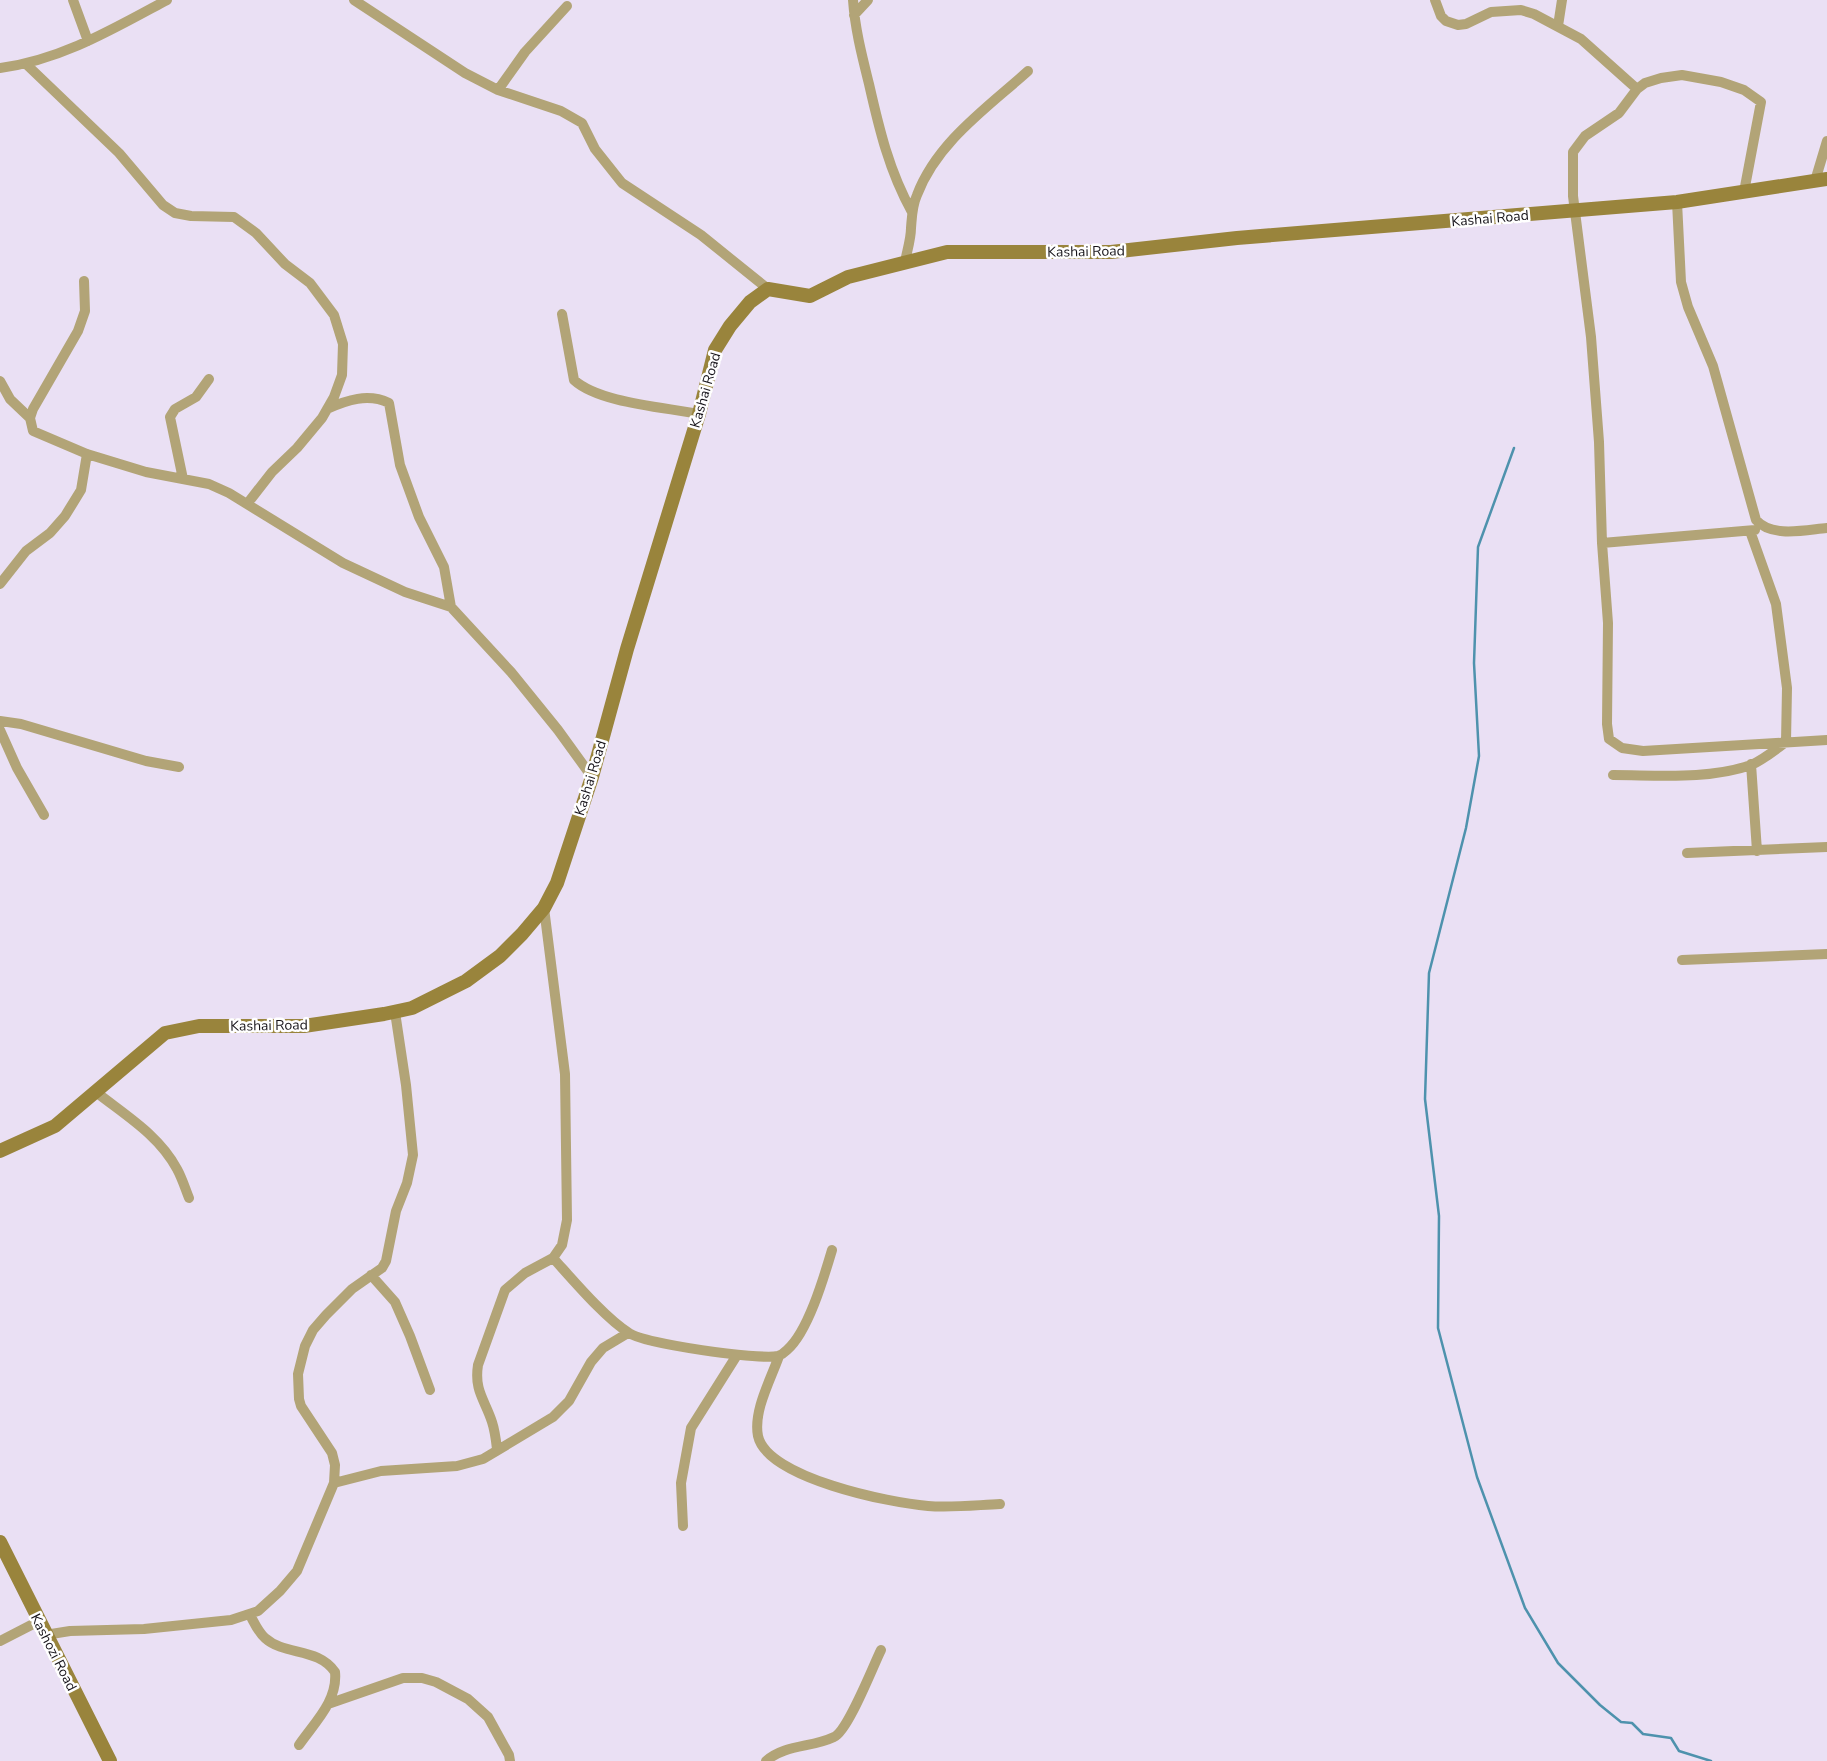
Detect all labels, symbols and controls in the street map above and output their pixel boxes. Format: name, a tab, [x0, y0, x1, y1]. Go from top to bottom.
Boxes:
street label: Kashai Road	[1451, 206, 1530, 231]
street label: Kashai Road	[1047, 241, 1125, 262]
street label: Kashai Road	[686, 350, 725, 430]
street label: Kashai Road	[570, 738, 611, 818]
street label: Kashai Road	[230, 1015, 308, 1036]
street label: Kashozi Road	[26, 1610, 81, 1694]

